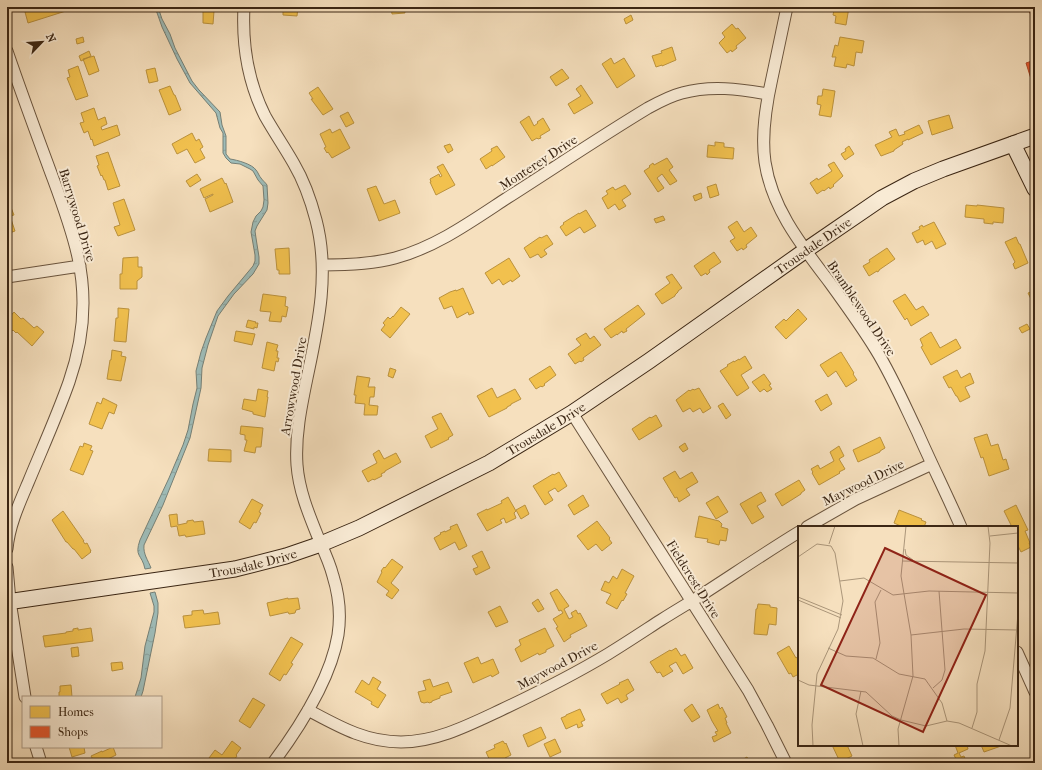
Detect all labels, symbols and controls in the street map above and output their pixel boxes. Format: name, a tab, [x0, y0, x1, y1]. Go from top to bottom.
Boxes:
north arrow	[22, 22, 62, 62]
text: N	[43, 31, 59, 45]
street label: Monterey Drive	[496, 131, 581, 193]
street label: Barrywood Drive	[56, 167, 99, 264]
street label: Trousdale Drive	[772, 214, 855, 278]
street label: Bramblewood Drive	[824, 258, 899, 359]
street label: Arrowwood Drive	[277, 335, 310, 437]
street label: Trousdale Drive	[504, 399, 589, 459]
street label: Maywood Drive	[820, 456, 907, 509]
inset map	[798, 526, 1018, 746]
street label: Fieldcrest Drive	[664, 537, 724, 622]
street label: Trousdale Drive	[208, 546, 299, 581]
street label: Maywood Drive	[514, 638, 600, 693]
legend	[22, 696, 162, 748]
text: Homes	[58, 705, 94, 719]
text: Shops	[58, 725, 88, 739]

